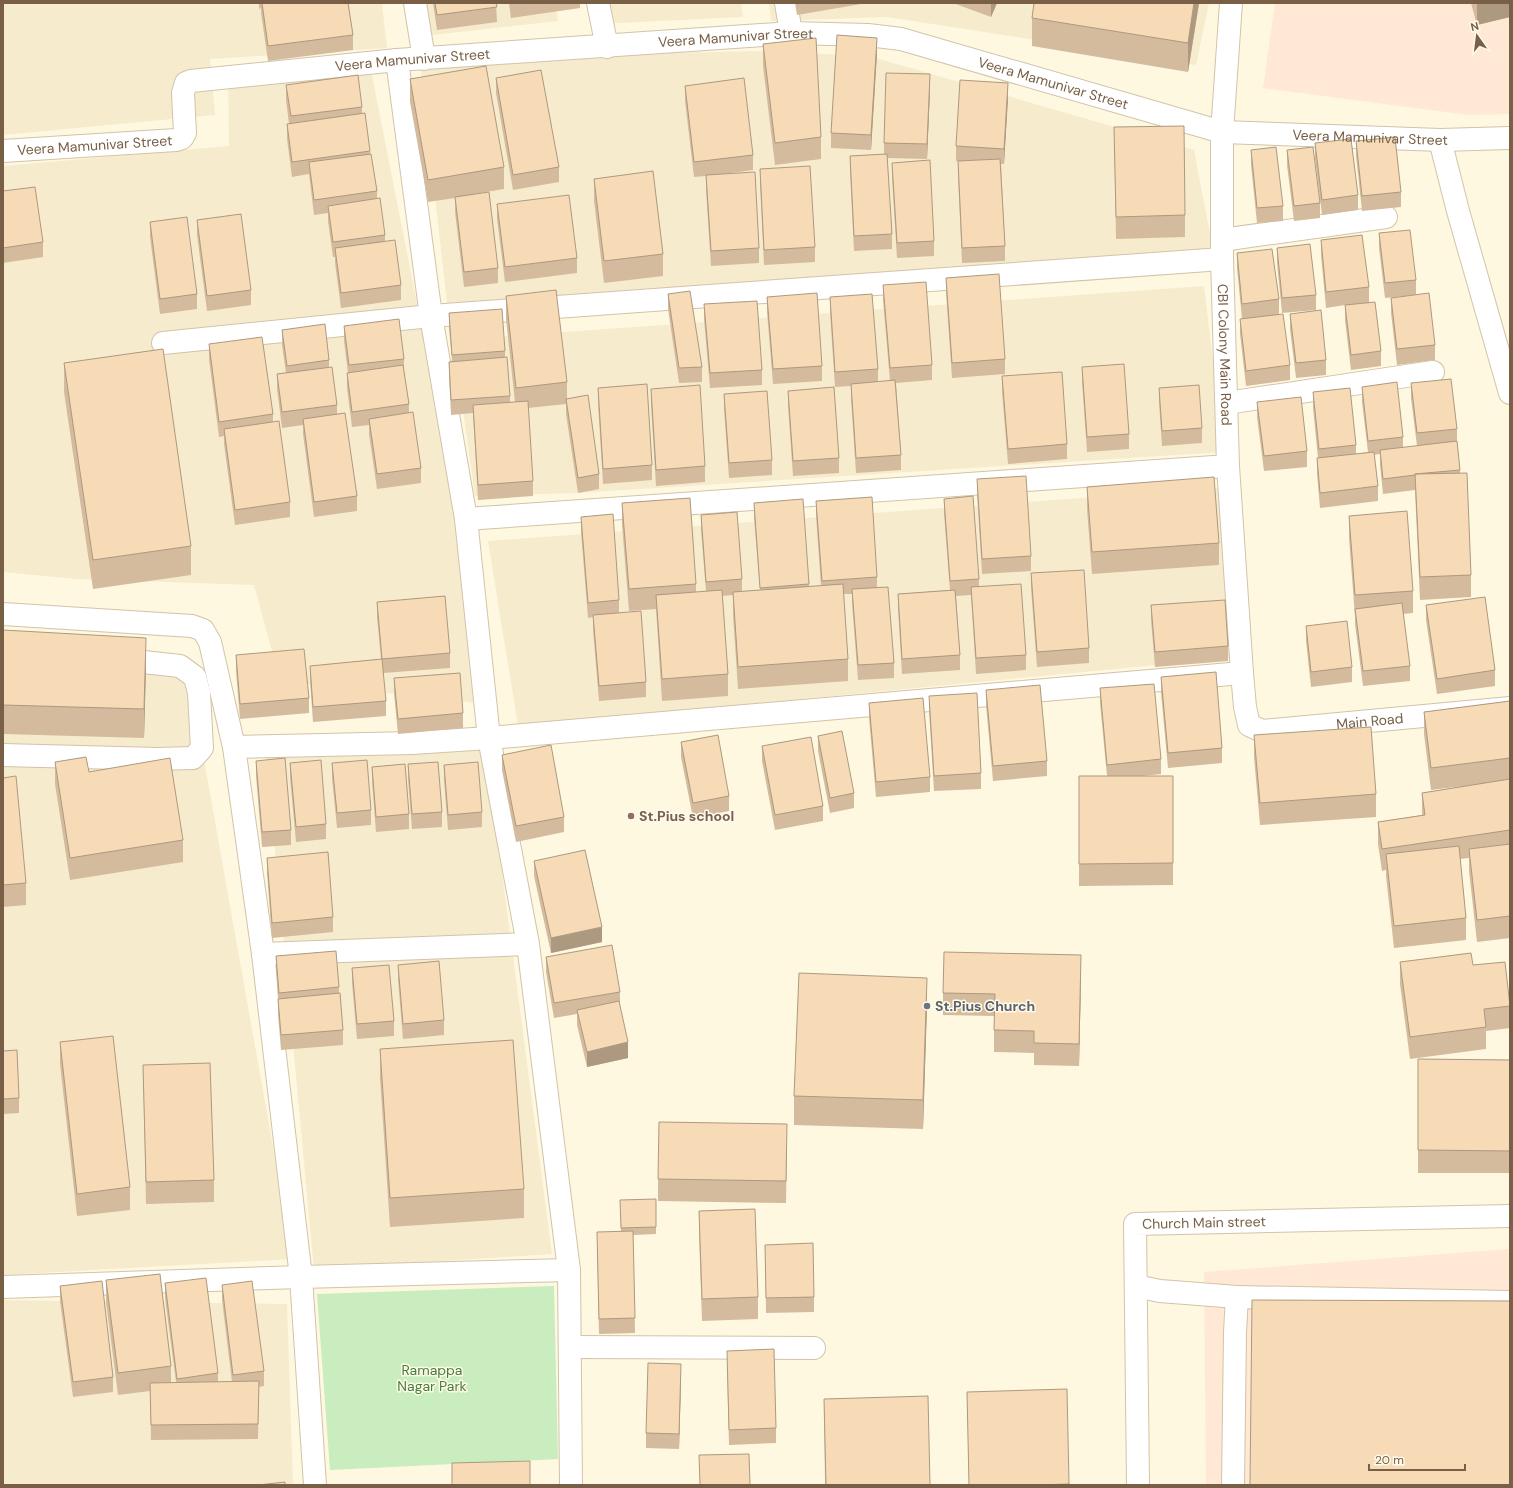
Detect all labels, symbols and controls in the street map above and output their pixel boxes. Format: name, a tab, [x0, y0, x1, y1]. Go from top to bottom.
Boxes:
north arrow	[1457, 16, 1497, 56]
text: N	[1469, 19, 1480, 34]
street label: Veera Mamunivar Street	[658, 24, 814, 51]
street label: Veera Mamunivar Street	[334, 45, 491, 75]
street label: Veera Mamunivar Street	[976, 53, 1130, 113]
street label: Veera Mamunivar Street	[1292, 126, 1448, 149]
street label: Veera Mamunivar Street	[17, 131, 173, 159]
street label: CBI Colony Main Road	[1214, 283, 1236, 426]
street label: Main Road	[1335, 709, 1404, 733]
place label: St.Pius school	[639, 807, 734, 825]
marker: St.Pius school	[626, 811, 636, 821]
place label: St.Pius Church	[935, 997, 1035, 1015]
marker: St.Pius Church	[922, 1001, 932, 1011]
street label: Church Main street	[1142, 1212, 1266, 1233]
park label: Ramappa Nagar Park	[397, 1361, 467, 1395]
scale bar	[1369, 1446, 1465, 1472]
text: 20 m	[1375, 1452, 1404, 1468]

